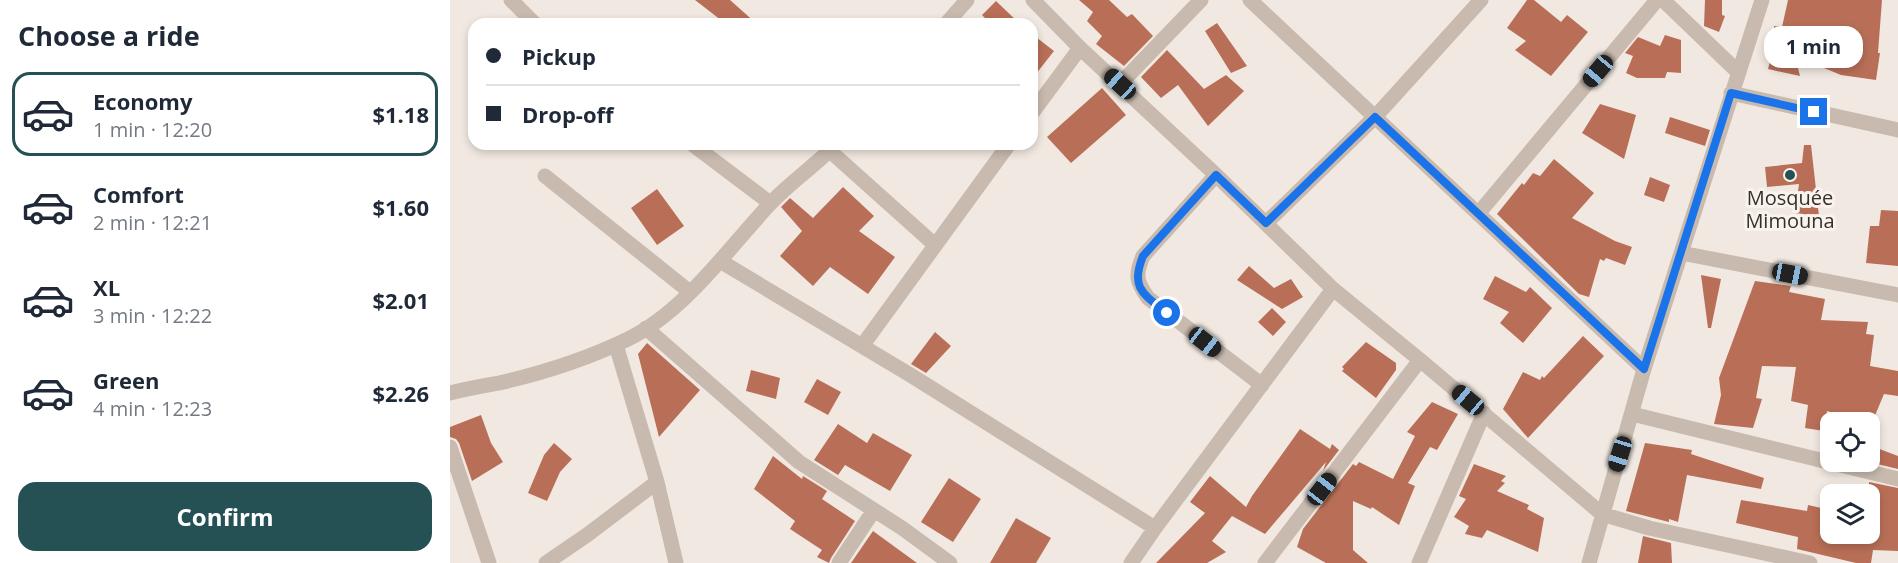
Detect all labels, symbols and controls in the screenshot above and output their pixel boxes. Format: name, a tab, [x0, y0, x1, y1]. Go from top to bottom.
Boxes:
text: Choose a ride	[18, 17, 200, 54]
callout: 1 min	[1764, 25, 1864, 67]
text: 1 min	[1786, 33, 1841, 60]
text: Pickup	[522, 41, 596, 71]
car	[1580, 51, 1616, 91]
car	[1101, 65, 1139, 103]
text: Economy	[93, 86, 192, 116]
icon: car	[21, 87, 75, 141]
route end	[1800, 98, 1827, 125]
text: $1.18	[372, 99, 429, 129]
text: Drop-off	[522, 99, 614, 129]
text: 1 min · 12:20	[93, 116, 212, 143]
marker: Mosquée Mimouna	[1783, 168, 1797, 182]
text: Comfort	[93, 179, 184, 209]
icon: car	[21, 180, 75, 234]
place label: Mosquée Mimouna	[1745, 184, 1835, 234]
text: $1.60	[372, 192, 429, 222]
text: 2 min · 12:21	[93, 209, 212, 236]
car	[1771, 262, 1809, 286]
text: XL	[93, 272, 120, 302]
icon: car	[21, 273, 75, 327]
text: $2.01	[372, 285, 429, 315]
route start	[1153, 299, 1180, 326]
text: 3 min · 12:22	[93, 302, 212, 329]
car	[1185, 324, 1225, 360]
text: Green	[93, 365, 159, 395]
icon: car	[21, 366, 75, 420]
text: $2.26	[372, 378, 429, 408]
car	[1448, 382, 1488, 418]
text: 4 min · 12:23	[93, 395, 212, 422]
map controls	[1820, 412, 1880, 544]
button: locate	[1820, 412, 1880, 472]
car	[1606, 434, 1634, 474]
car	[1304, 469, 1340, 509]
button: Confirm	[18, 482, 432, 551]
button: layers	[1820, 484, 1880, 544]

